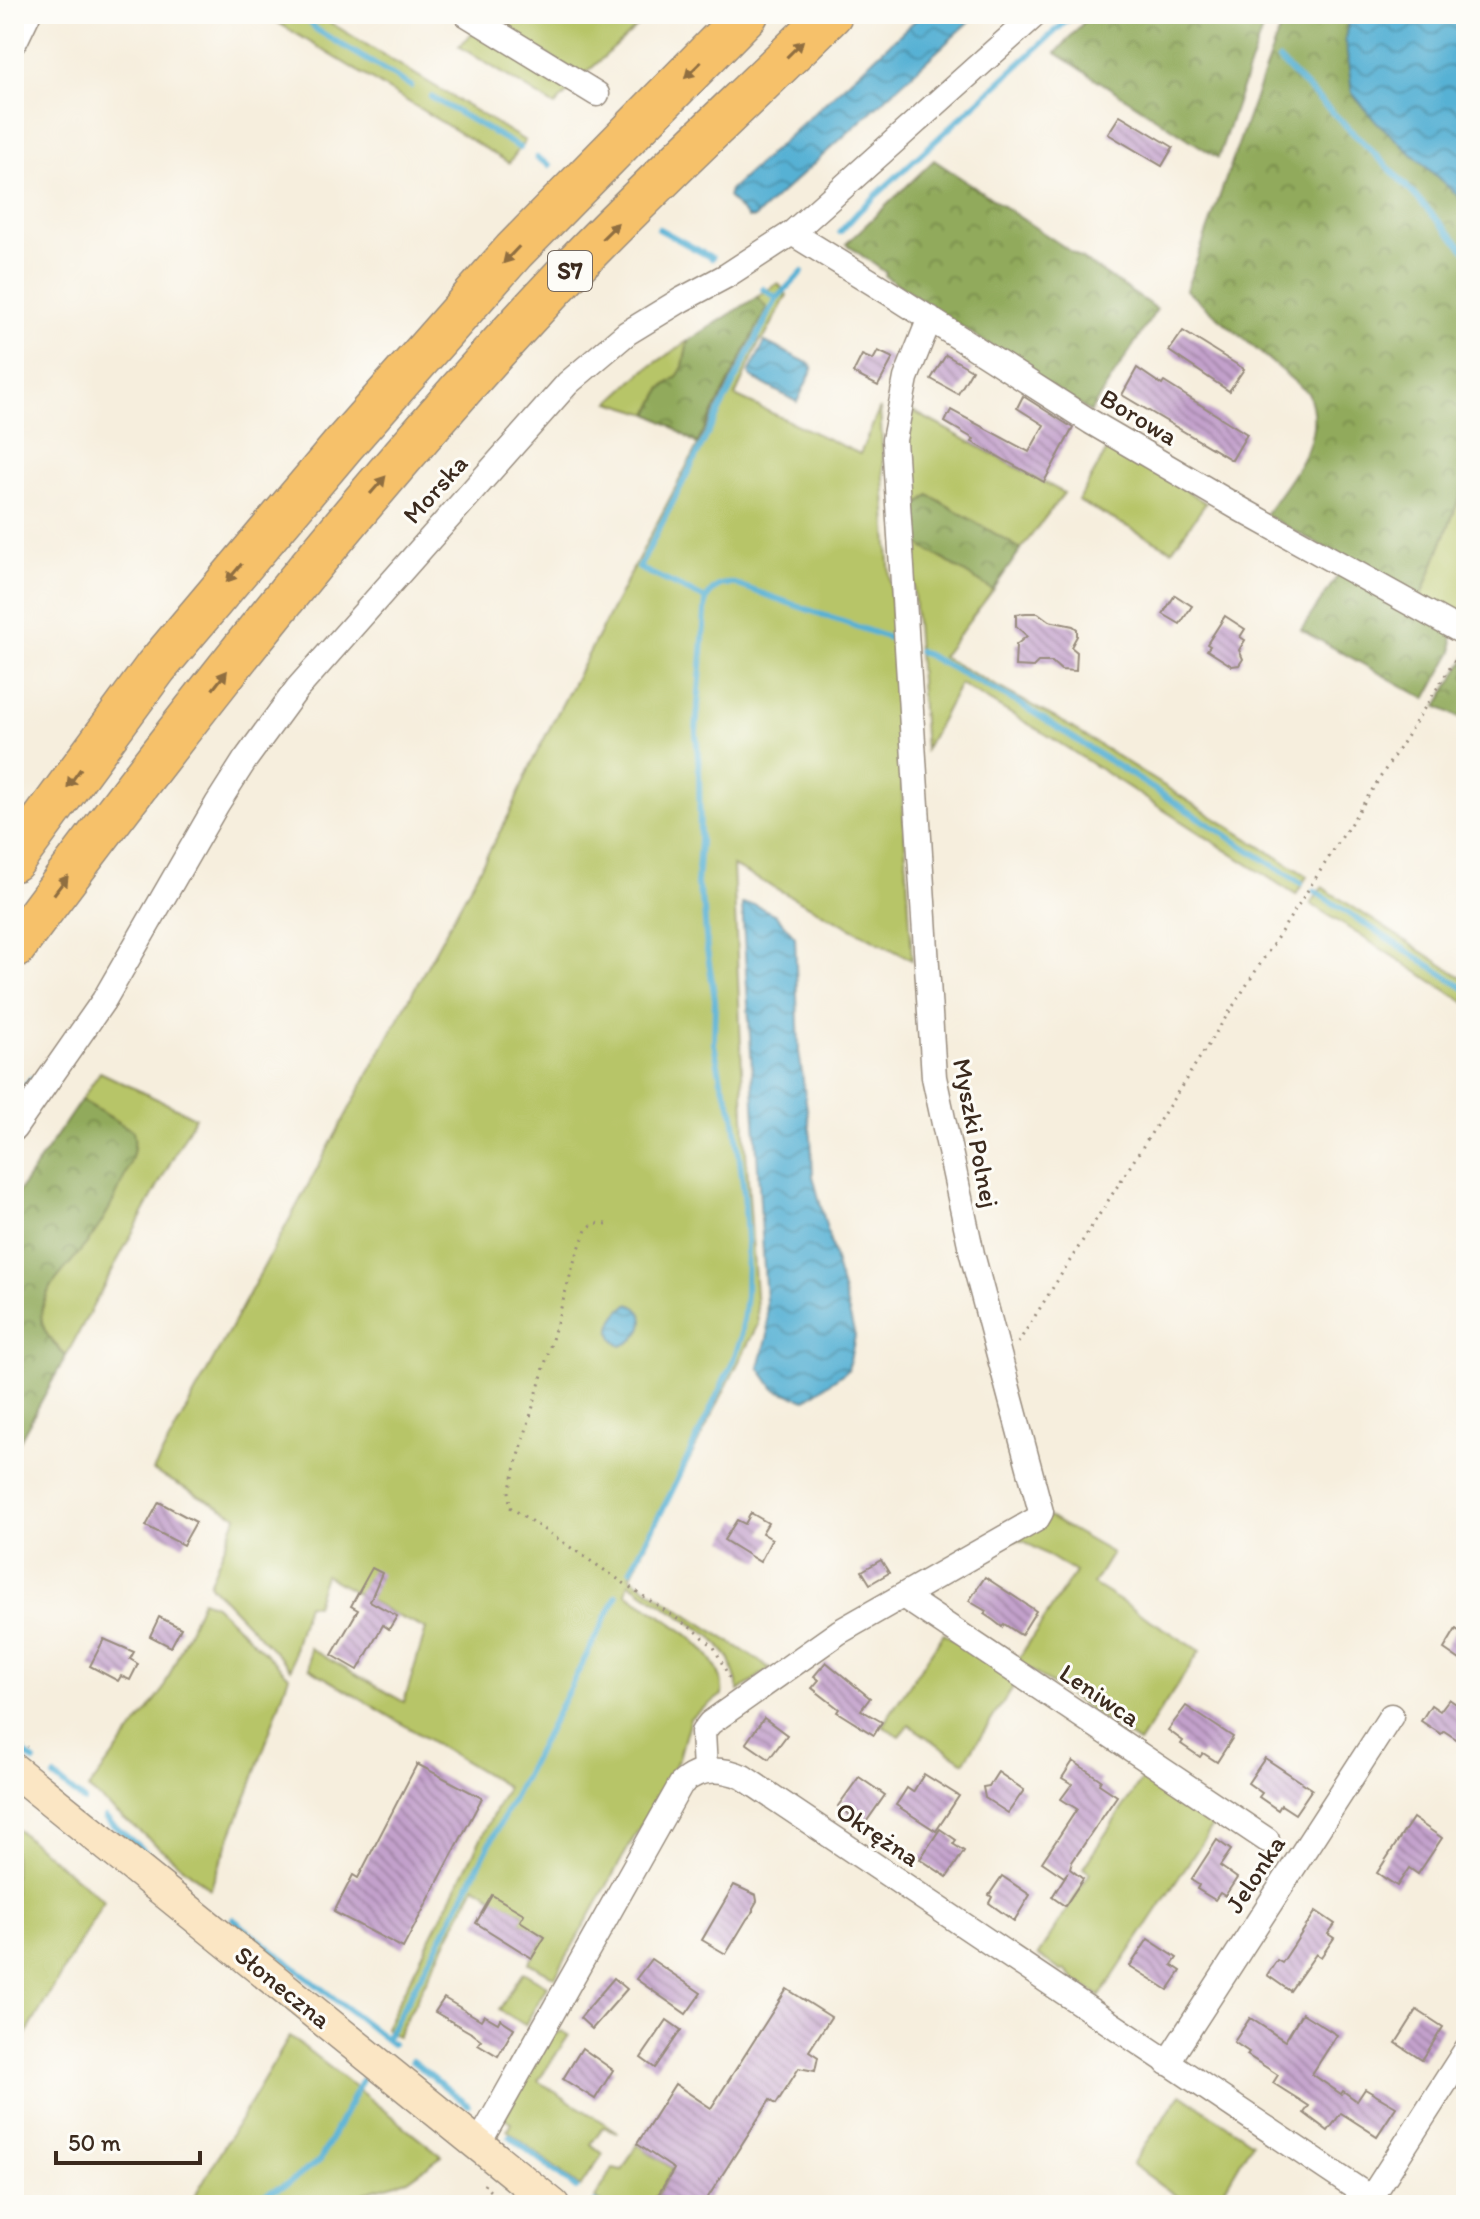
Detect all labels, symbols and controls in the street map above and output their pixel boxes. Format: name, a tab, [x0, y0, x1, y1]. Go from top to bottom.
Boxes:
one-way arrow	[785, 40, 804, 59]
one-way arrow	[684, 60, 702, 79]
one-way arrow	[600, 223, 619, 241]
one-way arrow	[502, 246, 520, 265]
road number: S7	[548, 251, 592, 291]
street label: Borowa	[1094, 381, 1184, 453]
street label: Morska	[396, 448, 474, 530]
one-way arrow	[369, 476, 386, 496]
one-way arrow	[226, 563, 243, 583]
one-way arrow	[211, 670, 228, 690]
one-way arrow	[66, 767, 82, 789]
one-way arrow	[52, 875, 68, 896]
street label: Myszki Polnej	[946, 1056, 1006, 1210]
street label: Leniwca	[1054, 1656, 1147, 1734]
street label: Okrężna	[830, 1794, 927, 1874]
street label: Jelonka	[1218, 1829, 1292, 1919]
street label: Słoneczna	[228, 1939, 338, 2036]
scale bar	[56, 2115, 200, 2165]
text: 50 m	[68, 2128, 121, 2157]

